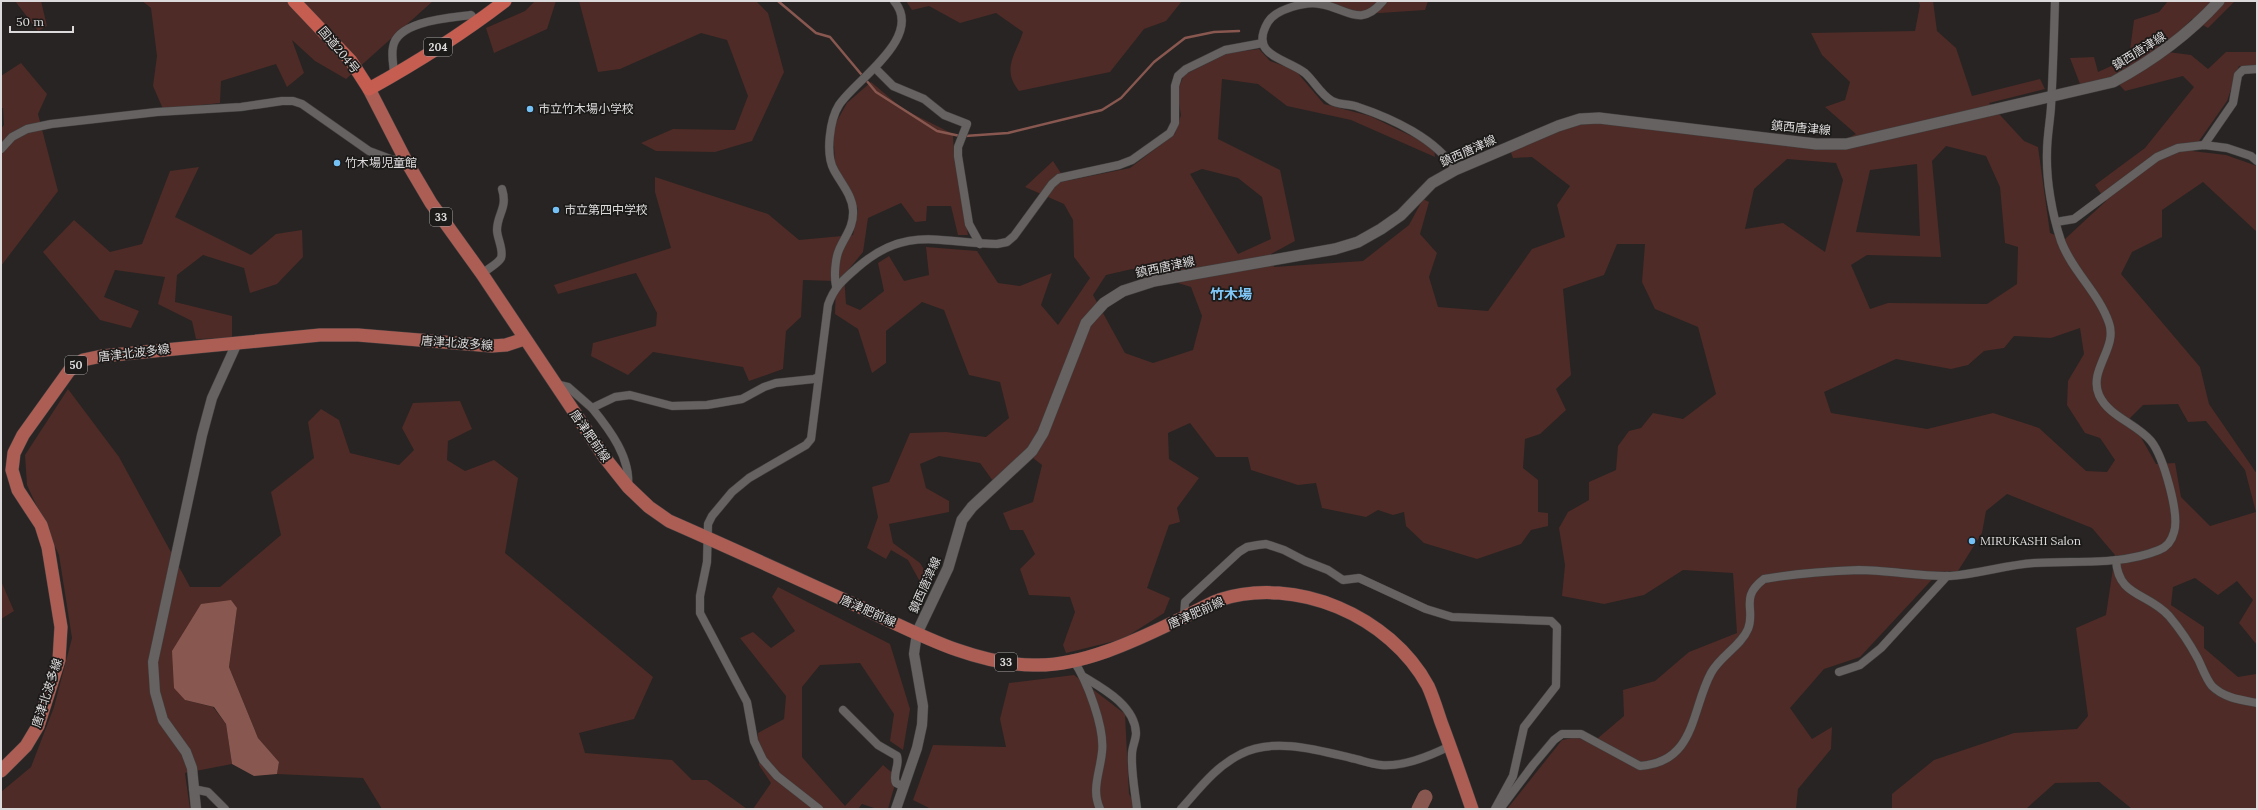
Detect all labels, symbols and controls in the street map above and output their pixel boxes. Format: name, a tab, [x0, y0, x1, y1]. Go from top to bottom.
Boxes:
scale bar	[10, 8, 73, 34]
text: 50 m	[16, 14, 44, 29]
street label: 国道204号	[316, 23, 363, 76]
street label: 鎮西唐津線	[2109, 28, 2168, 73]
road number: 204	[424, 38, 452, 56]
place label: 市立竹木場小学校	[538, 101, 634, 116]
marker: 市立竹木場小学校	[525, 104, 535, 114]
street label: 鎮西唐津線	[1770, 117, 1832, 138]
street label: 鎮西唐津線	[1437, 131, 1498, 170]
place label: 竹木場児童館	[345, 155, 417, 170]
marker: 竹木場児童館	[332, 158, 342, 168]
place label: 市立第四中学校	[564, 202, 648, 217]
marker: 市立第四中学校	[551, 205, 561, 215]
road number: 33	[430, 208, 452, 226]
street label: 鎮西唐津線	[1134, 253, 1196, 280]
district label: 竹木場	[1210, 285, 1252, 303]
street label: 唐津北波多線	[421, 333, 493, 352]
street label: 唐津北波多線	[97, 341, 171, 364]
road number: 50	[65, 356, 87, 374]
street label: 唐津肥前線	[567, 407, 614, 465]
place label: MIRUKASHI Salon	[1980, 533, 2081, 548]
marker: MIRUKASHI Salon	[1967, 536, 1977, 546]
street label: 鎮西唐津線	[905, 554, 944, 615]
street label: 唐津肥前線	[838, 591, 899, 630]
street label: 唐津肥前線	[1165, 593, 1226, 632]
road number: 33	[995, 653, 1017, 671]
street label: 唐津北波多線	[28, 656, 65, 729]

